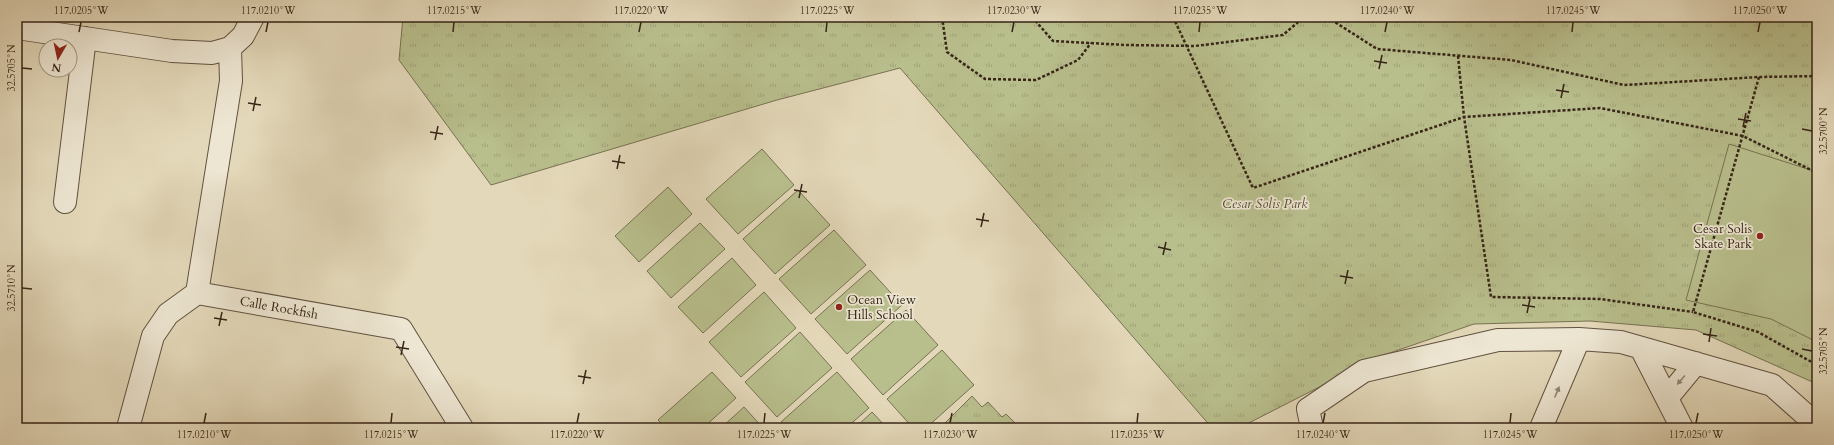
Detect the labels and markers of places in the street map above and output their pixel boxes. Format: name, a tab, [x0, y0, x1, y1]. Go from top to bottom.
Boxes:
place label: Cesar Solis Skate Park	[1693, 220, 1752, 253]
marker: Cesar Solis Skate Park	[1755, 231, 1765, 241]
place label: Ocean View Hills School	[847, 291, 917, 324]
marker: Ocean View Hills School	[834, 302, 844, 312]

